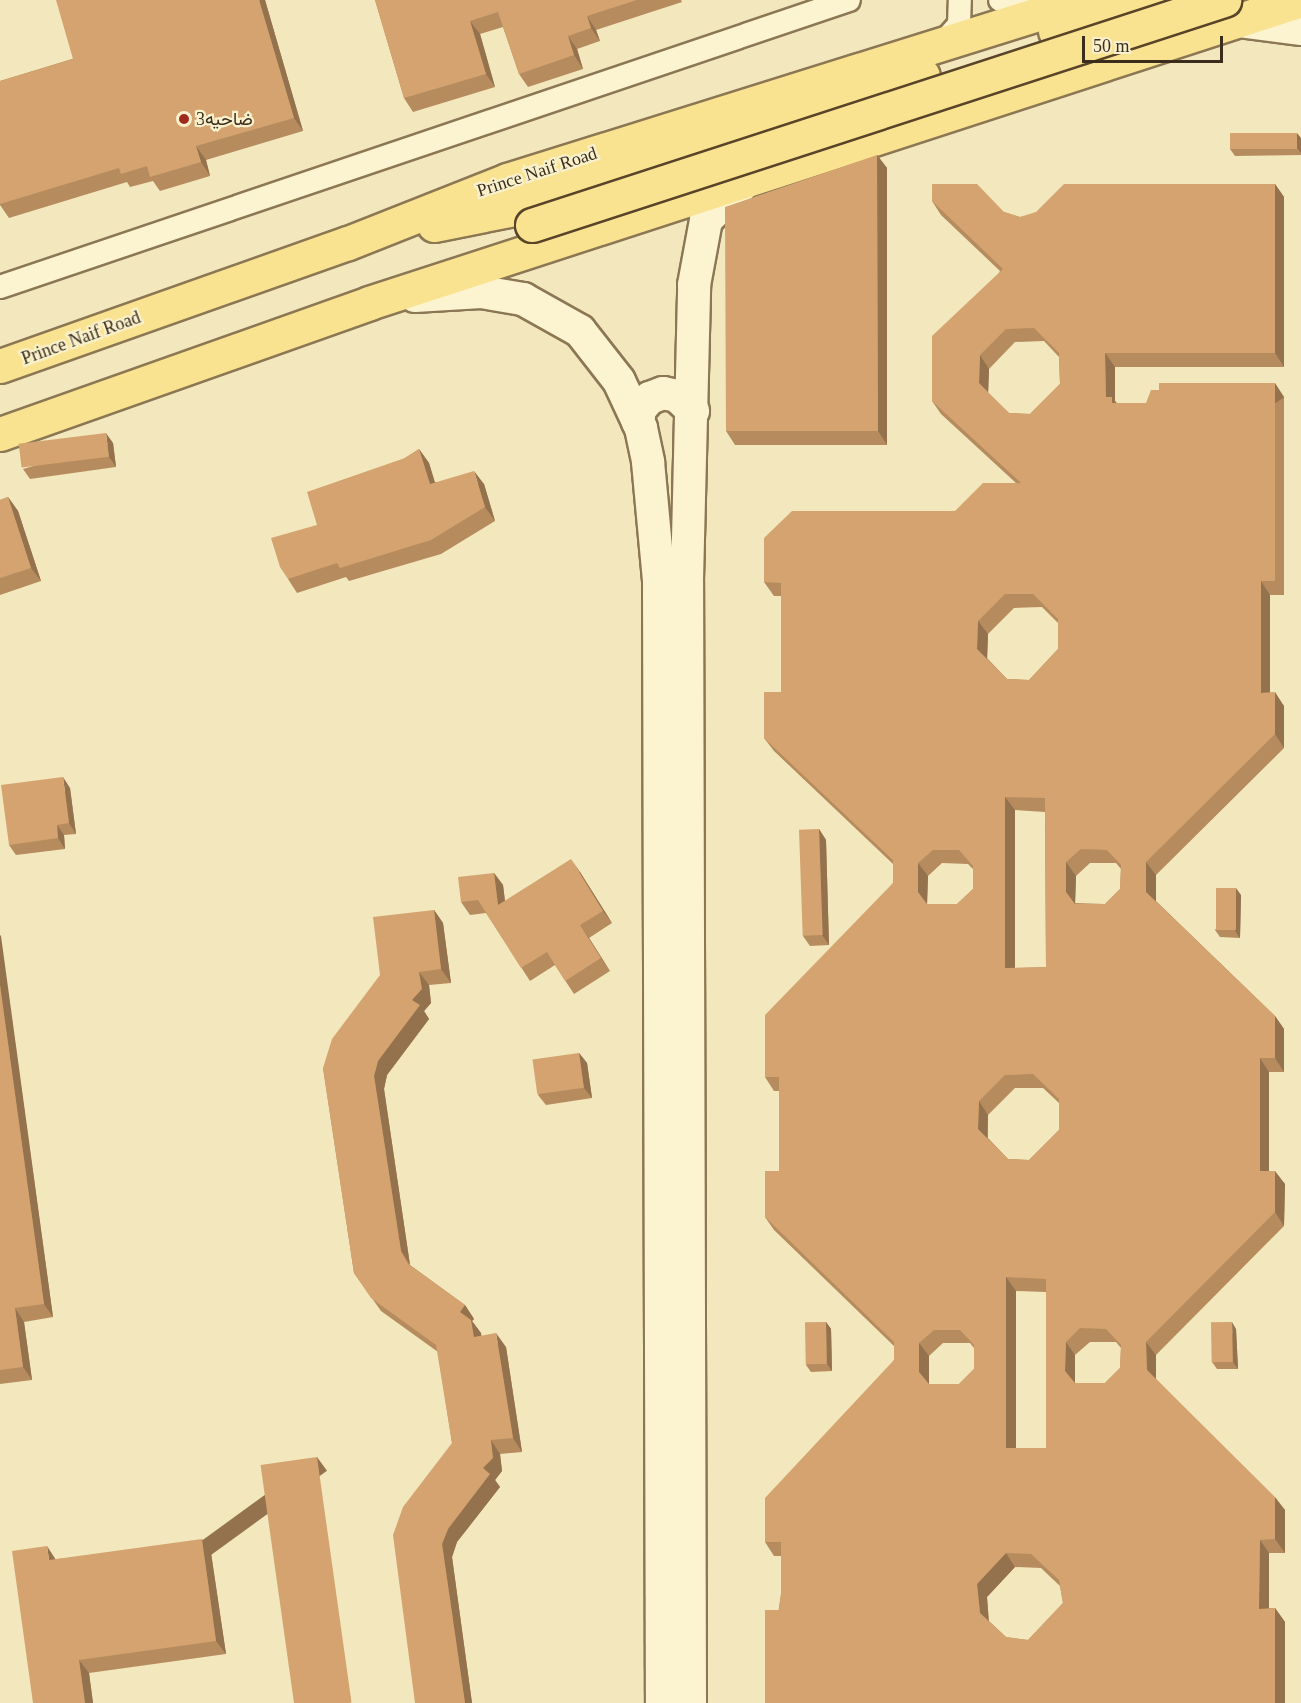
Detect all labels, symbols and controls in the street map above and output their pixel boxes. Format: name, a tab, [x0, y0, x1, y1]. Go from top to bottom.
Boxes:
scale bar	[1085, 24, 1226, 62]
text: 50 m	[1093, 36, 1130, 56]
place label: ضاحيه3	[196, 108, 253, 130]
marker: ضاحيه3	[177, 112, 191, 126]
street label: Prince Naif Road	[474, 142, 600, 202]
street label: Prince Naif Road	[19, 306, 143, 370]

